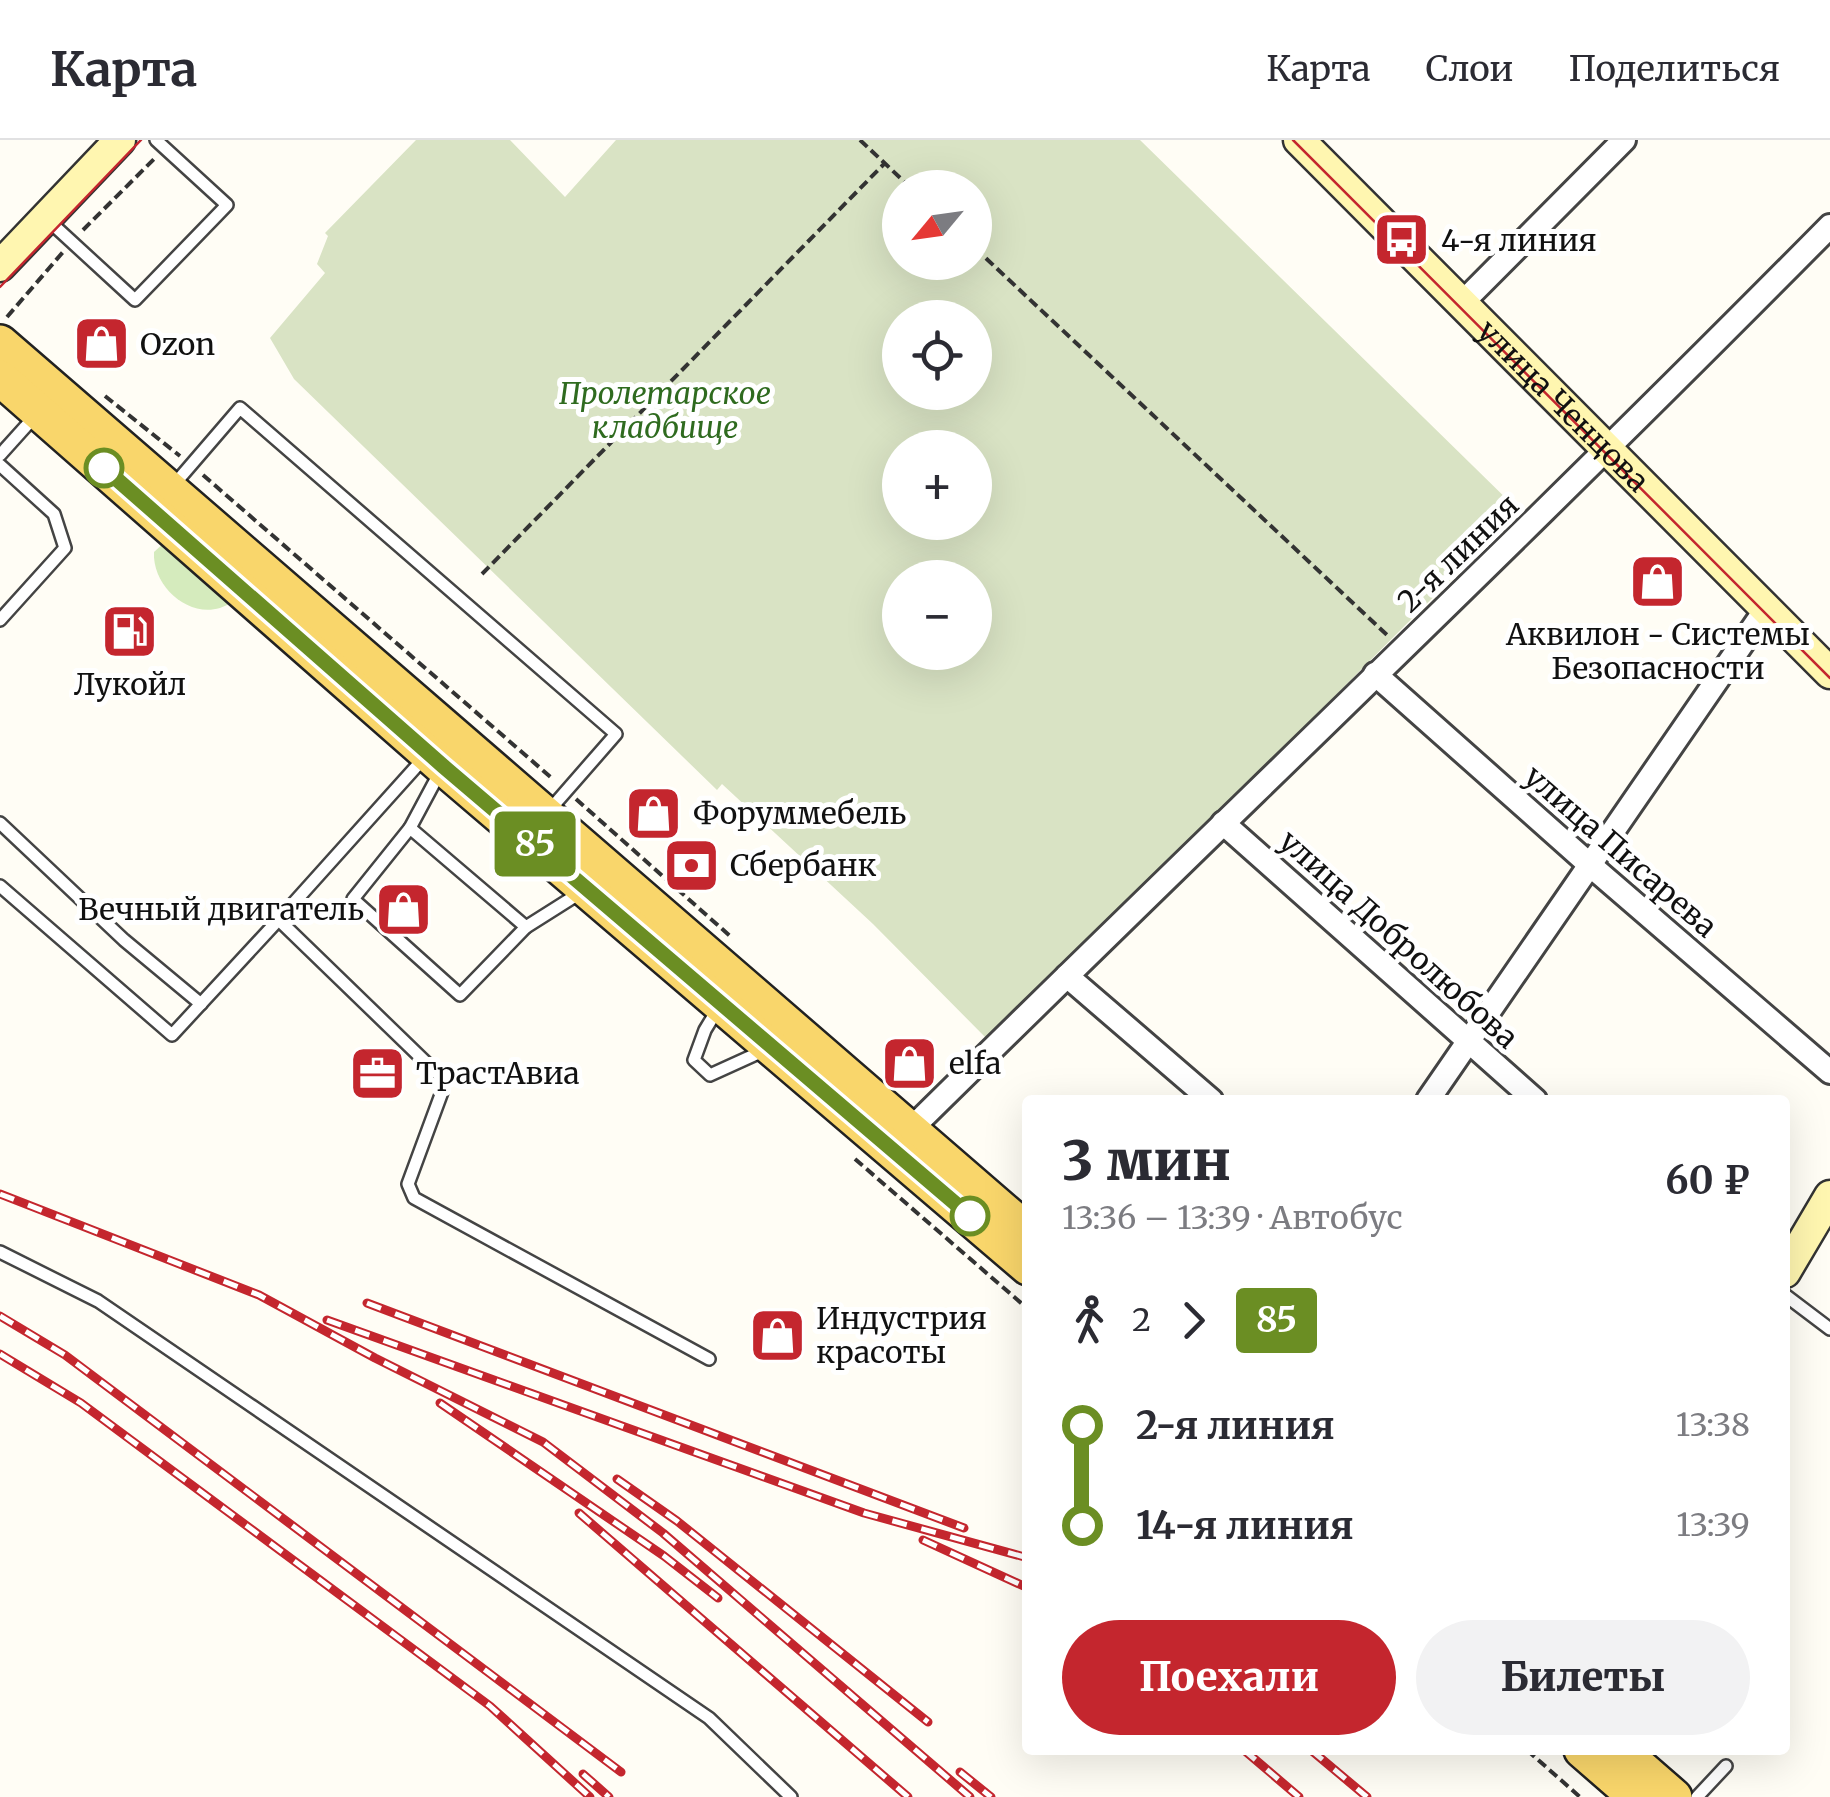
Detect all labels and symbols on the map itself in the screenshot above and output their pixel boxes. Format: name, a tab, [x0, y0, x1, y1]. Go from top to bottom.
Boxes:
north arrow	[882, 170, 992, 280]
bus stop icon: 4-я линия	[1372, 210, 1432, 270]
place label: 4-я линия	[1441, 221, 1597, 259]
street label: улица Ченцова	[1470, 312, 1657, 500]
shop icon: Ozon	[71, 314, 131, 374]
place label: Ozon	[140, 325, 215, 363]
park label: Пролетарское кладбище	[559, 374, 771, 446]
unlabelled marker	[85, 449, 123, 487]
street label: 2-я линия	[1389, 486, 1527, 620]
shop icon: Аквилон - Системы Безопасности	[1628, 551, 1688, 611]
fuel station icon: Лукойл	[100, 601, 160, 661]
place label: Аквилон - Системы Безопасности	[1505, 615, 1810, 687]
place label: Лукойл	[74, 665, 186, 703]
street label: улица Писарева	[1517, 757, 1725, 945]
shop icon: Форуммебель	[624, 783, 684, 843]
place label: Форуммебель	[693, 794, 906, 832]
line badge: 85	[490, 812, 580, 876]
street label: улица Добролюбова	[1272, 822, 1526, 1056]
bank icon: Сбербанк	[661, 835, 721, 895]
place label: Сбербанк	[730, 846, 876, 884]
shop icon: Вечный двигатель	[373, 879, 433, 939]
place label: Вечный двигатель	[78, 890, 364, 928]
shop icon: elfa	[880, 1033, 940, 1093]
office icon: ТрастАвиа	[347, 1043, 407, 1103]
place label: elfa	[949, 1044, 1001, 1082]
place label: ТрастАвиа	[416, 1054, 580, 1092]
unlabelled marker	[951, 1197, 989, 1235]
place label: Индустрия красоты	[816, 1299, 987, 1371]
shop icon: Индустрия красоты	[747, 1305, 807, 1365]

